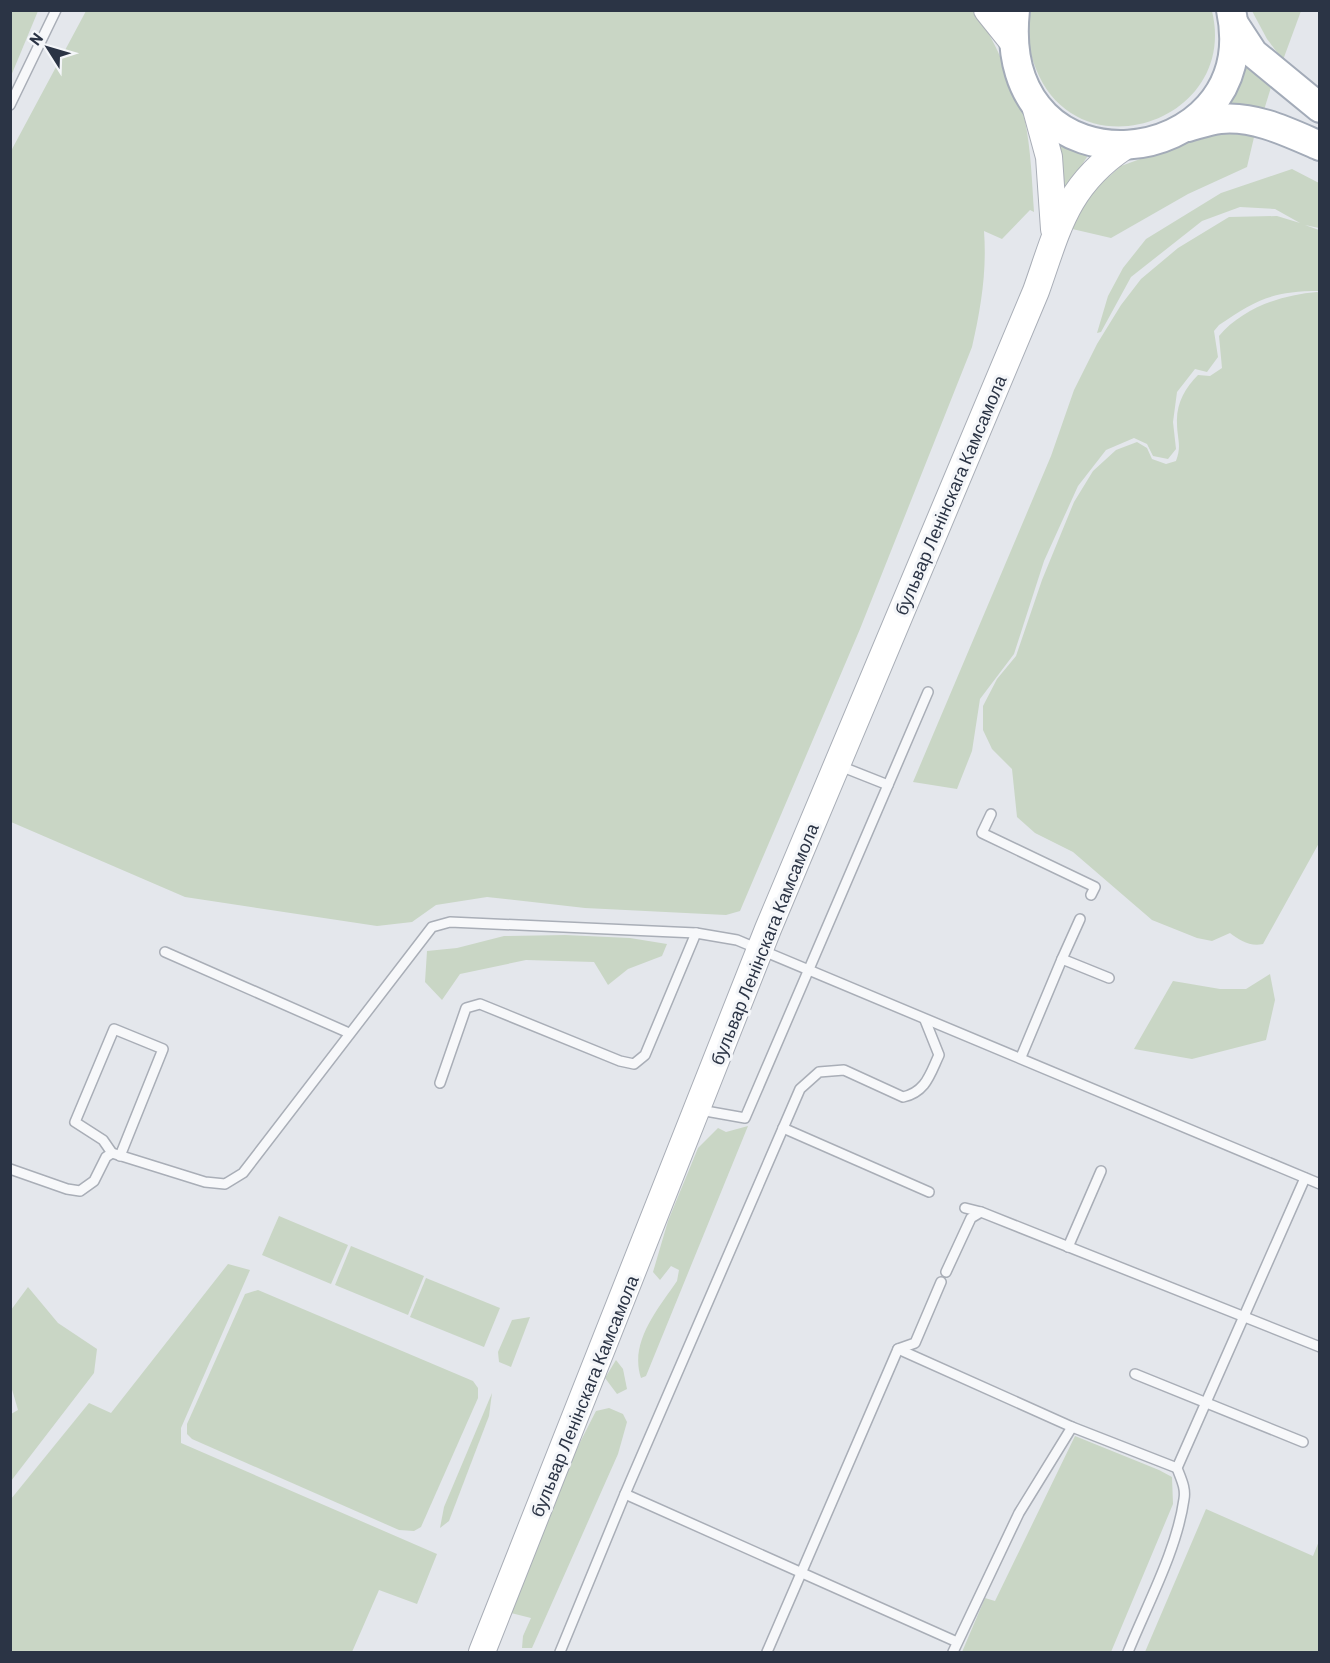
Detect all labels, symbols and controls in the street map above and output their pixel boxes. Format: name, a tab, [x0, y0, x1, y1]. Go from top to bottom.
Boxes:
north arrow	[18, 18, 78, 78]
text: N	[25, 29, 46, 49]
street label: бульвар Ленінскага Камсамола	[889, 371, 1011, 618]
street label: бульвар Ленінскага Камсамола	[705, 819, 823, 1068]
street label: бульвар Ленінскага Камсамола	[525, 1271, 643, 1520]

